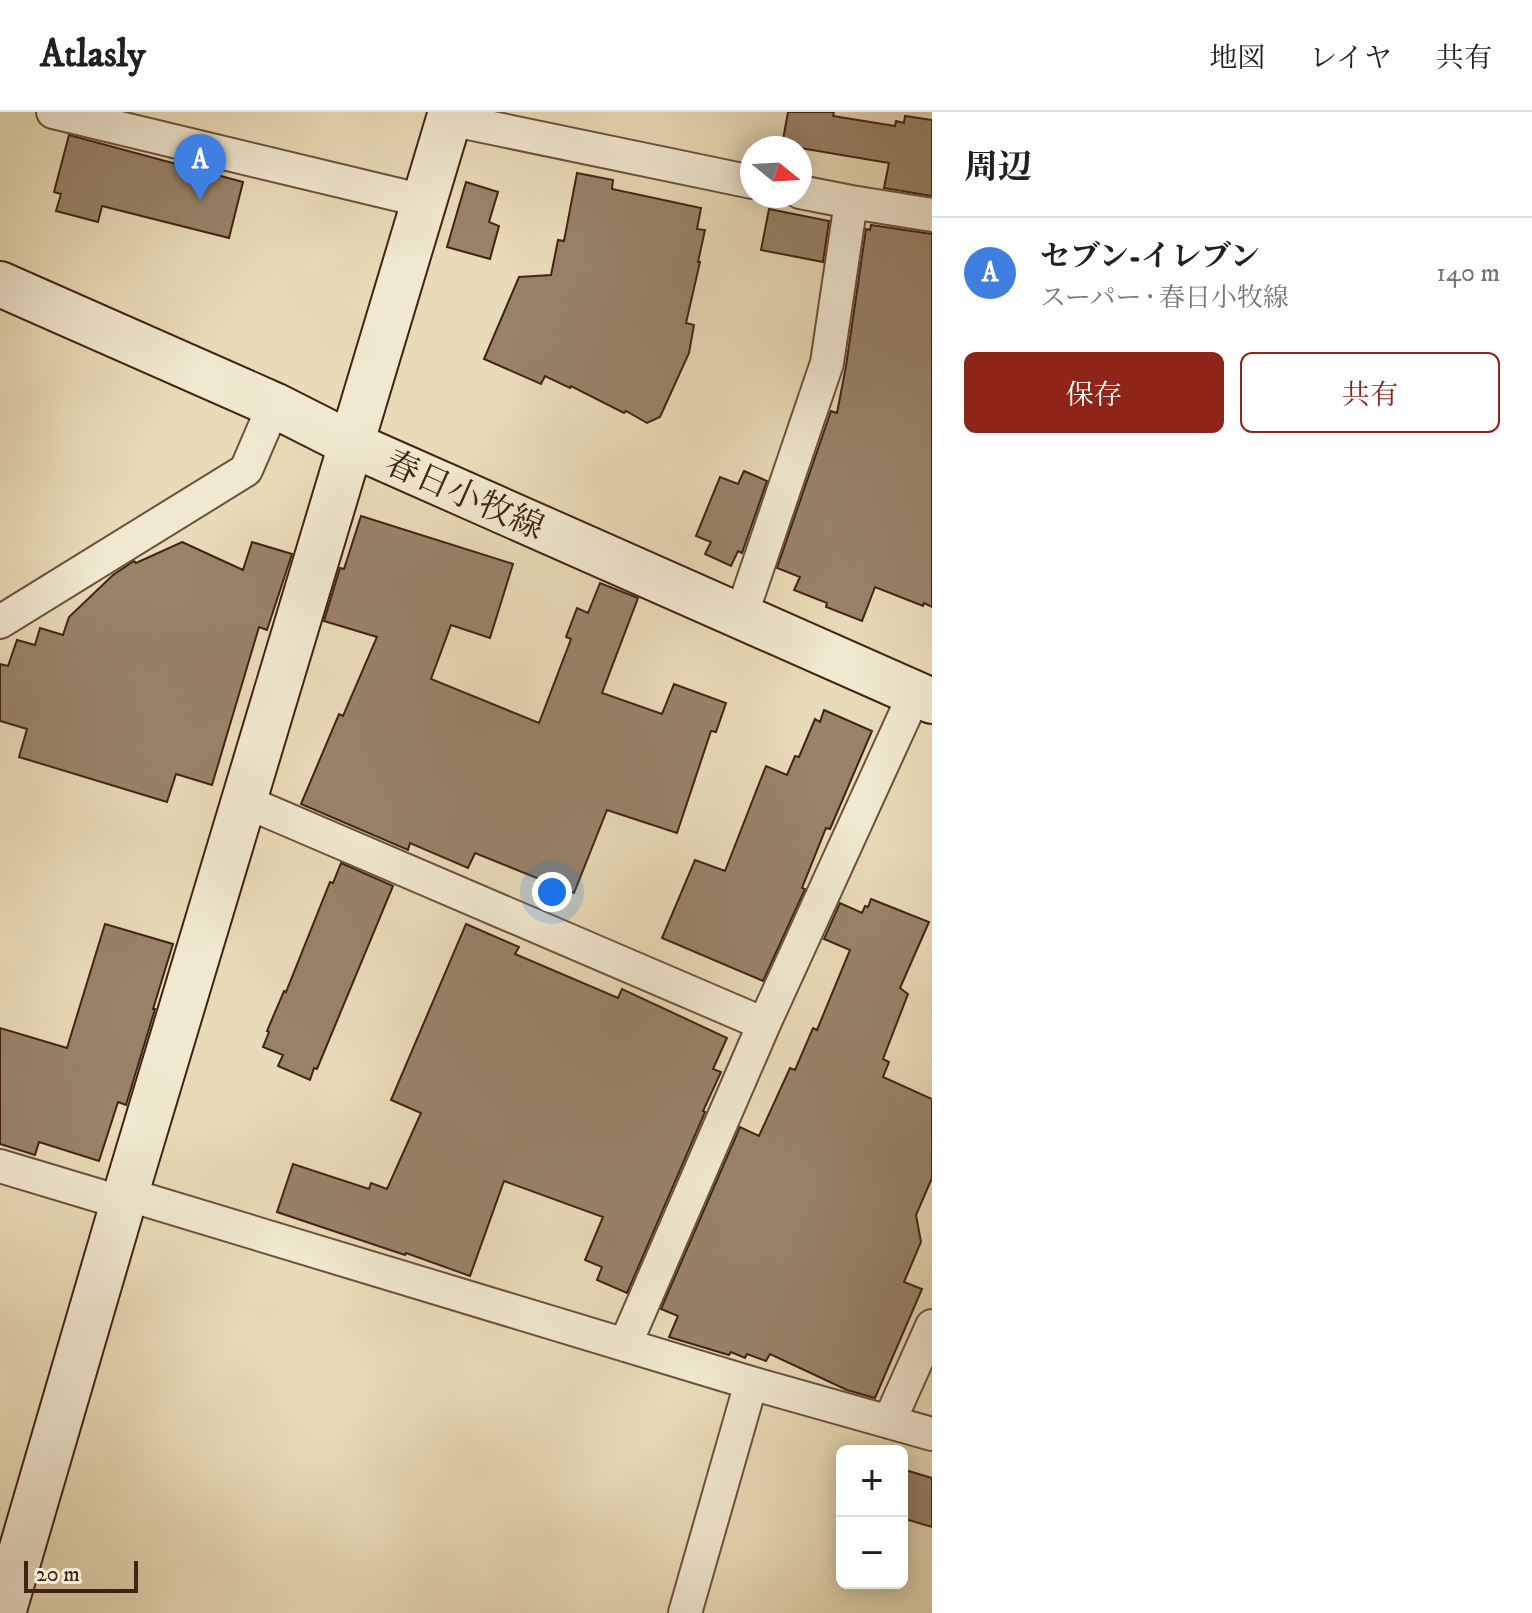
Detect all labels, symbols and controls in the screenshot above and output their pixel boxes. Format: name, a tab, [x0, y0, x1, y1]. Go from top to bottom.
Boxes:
text: Atlasly	[40, 31, 146, 79]
text: 地図	[1209, 41, 1265, 76]
text: レイヤ	[1309, 41, 1392, 76]
text: 共有	[1436, 41, 1492, 76]
pin: A	[174, 134, 226, 200]
north arrow	[740, 136, 812, 208]
text: 周辺	[964, 147, 1032, 189]
text: セブン-イレブン	[1040, 239, 1260, 276]
text: A	[982, 257, 998, 290]
text: 140 m	[1436, 257, 1500, 290]
text: スーパー · 春日小牧線	[1040, 282, 1289, 315]
button: 保存	[964, 352, 1224, 433]
button: 共有	[1240, 352, 1500, 433]
street label: 春日小牧線	[378, 442, 550, 550]
your location	[532, 872, 572, 912]
map controls	[836, 1445, 908, 1589]
button: +	[836, 1445, 908, 1517]
button: −	[836, 1517, 908, 1589]
scale bar	[24, 1557, 138, 1593]
text: 20 m	[36, 1561, 80, 1588]

